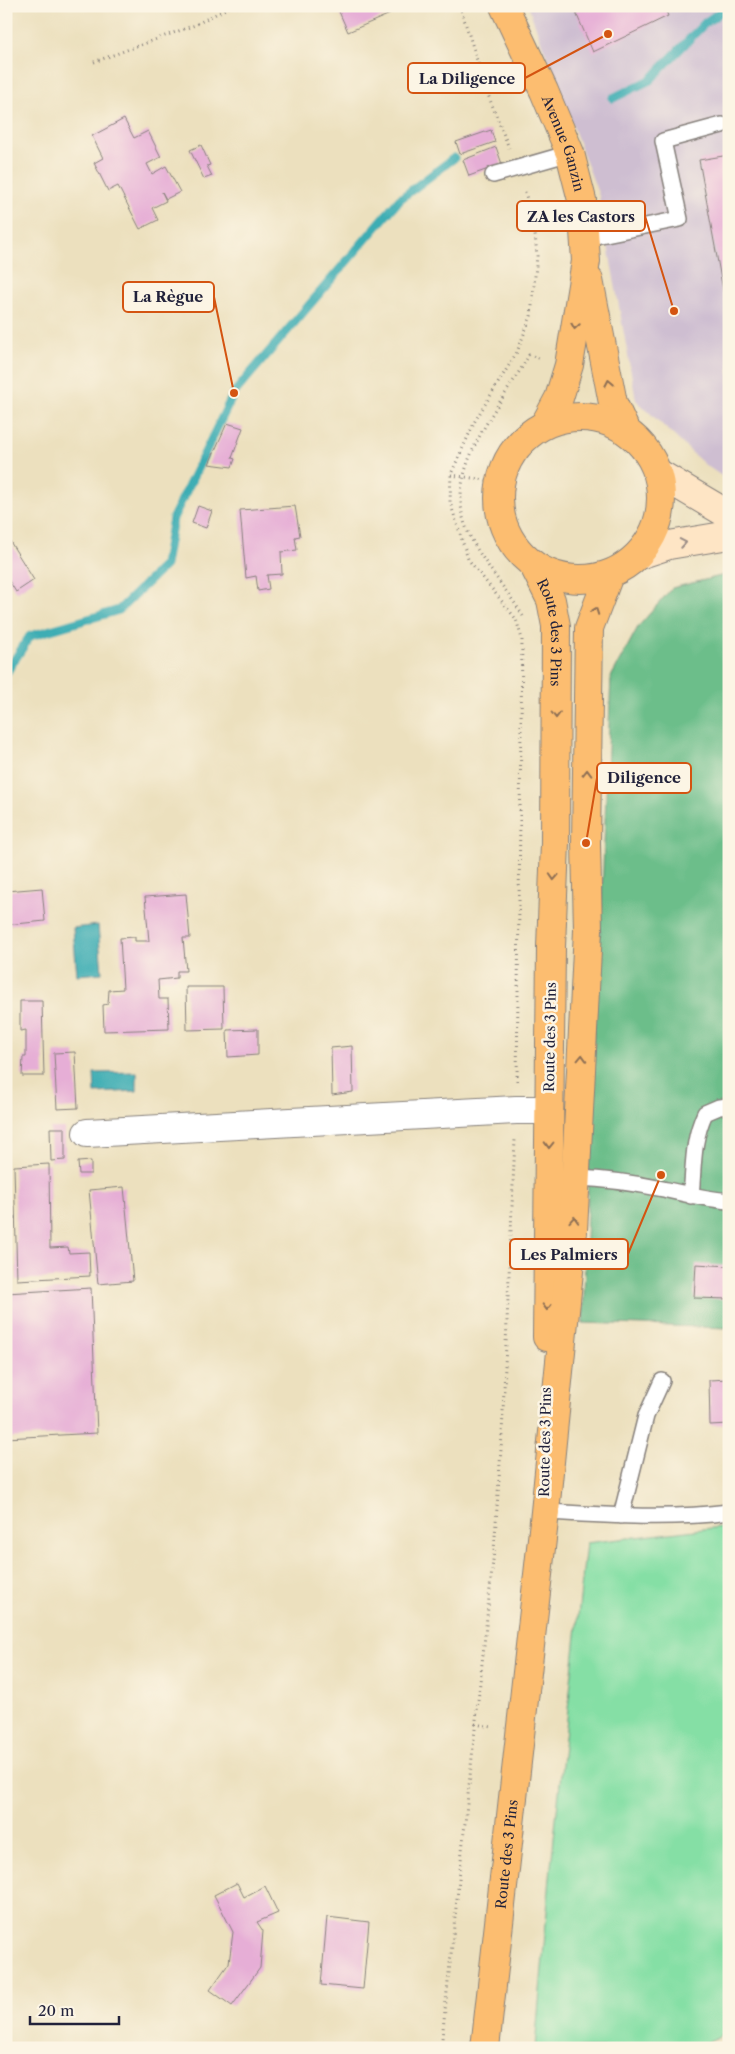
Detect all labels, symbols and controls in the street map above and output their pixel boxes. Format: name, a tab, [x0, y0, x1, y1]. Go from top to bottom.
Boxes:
callout: La Diligence	[408, 63, 525, 93]
text: La Diligence	[419, 69, 515, 88]
street label: Avenue Ganzin	[537, 92, 589, 194]
callout: ZA les Castors	[517, 201, 645, 231]
text: ZA les Castors	[527, 207, 635, 226]
callout: La Règue	[123, 282, 214, 312]
text: La Règue	[133, 287, 203, 306]
one-way arrow	[570, 322, 581, 330]
one-way arrow	[604, 379, 615, 388]
one-way arrow	[679, 538, 688, 548]
street label: Route des 3 Pins	[533, 575, 565, 687]
one-way arrow	[589, 608, 599, 616]
one-way arrow	[551, 712, 561, 719]
callout: Diligence	[597, 763, 691, 793]
text: Diligence	[607, 768, 681, 787]
one-way arrow	[582, 769, 592, 776]
one-way arrow	[548, 874, 559, 882]
street label: Route des 3 Pins	[540, 982, 560, 1092]
one-way arrow	[577, 1054, 588, 1062]
one-way arrow	[544, 1141, 554, 1149]
one-way arrow	[568, 1216, 579, 1224]
callout: Les Palmiers	[510, 1239, 628, 1269]
text: Les Palmiers	[520, 1245, 618, 1264]
one-way arrow	[542, 1304, 552, 1311]
street label: Route des 3 Pins	[535, 1387, 555, 1497]
street label: Route des 3 Pins	[492, 1799, 522, 1910]
scale bar	[30, 1994, 119, 2026]
text: 20 m	[38, 2001, 74, 2020]

